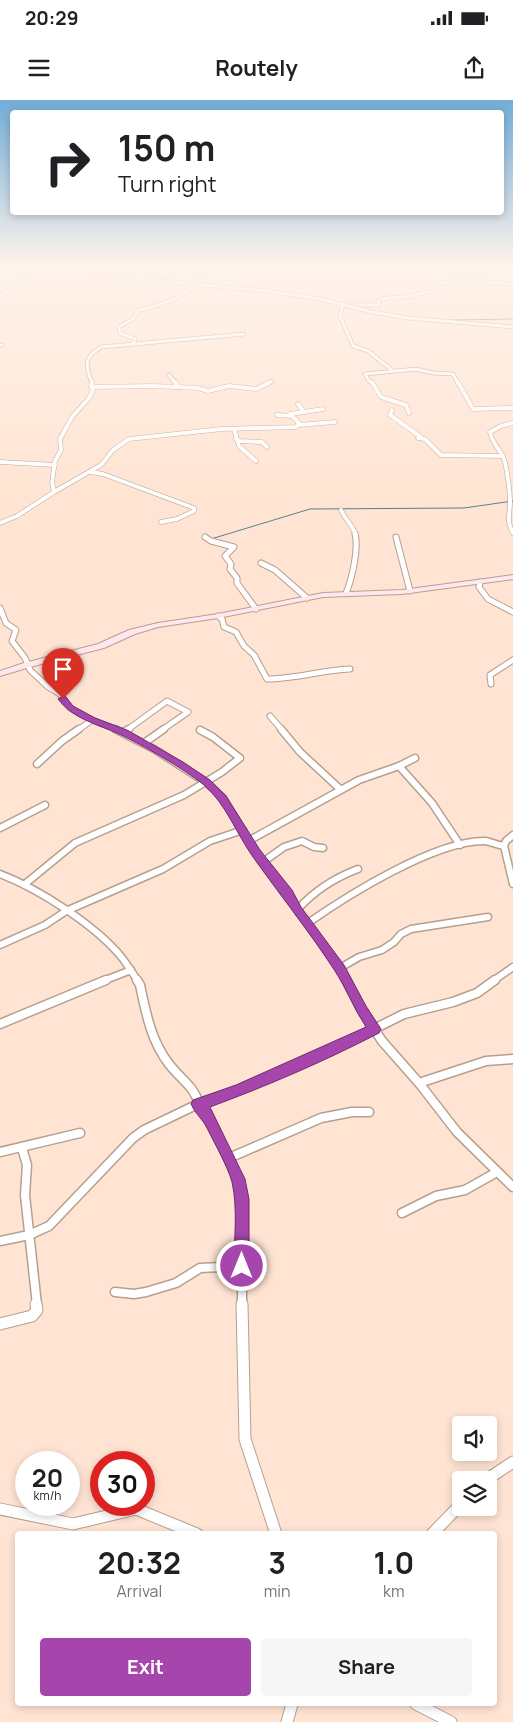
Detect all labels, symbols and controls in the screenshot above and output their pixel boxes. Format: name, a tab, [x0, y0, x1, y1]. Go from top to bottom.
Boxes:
text: 20:29	[25, 5, 78, 31]
text: Routely	[215, 53, 298, 83]
icon: menu	[25, 54, 53, 82]
icon: share	[460, 54, 488, 82]
text: 150 m	[118, 124, 215, 172]
icon: right	[35, 130, 100, 195]
text: Turn right	[118, 169, 216, 199]
pin	[42, 648, 84, 699]
icon: arrive	[49, 655, 77, 683]
position arrow	[215, 1239, 267, 1291]
map controls	[452, 1416, 497, 1516]
button: sound	[452, 1416, 497, 1461]
speed limit sign: 30	[90, 1451, 155, 1516]
text: 20	[32, 1460, 63, 1495]
button: layers	[452, 1471, 497, 1516]
text: km/h	[34, 1487, 61, 1504]
text: 20:32	[98, 1542, 181, 1583]
text: 3	[268, 1542, 286, 1583]
text: 1.0	[373, 1542, 414, 1583]
text: Arrival	[117, 1580, 162, 1602]
text: min	[264, 1580, 291, 1602]
text: km	[383, 1580, 405, 1602]
button: Exit	[40, 1638, 251, 1696]
button: Share	[261, 1638, 472, 1696]

